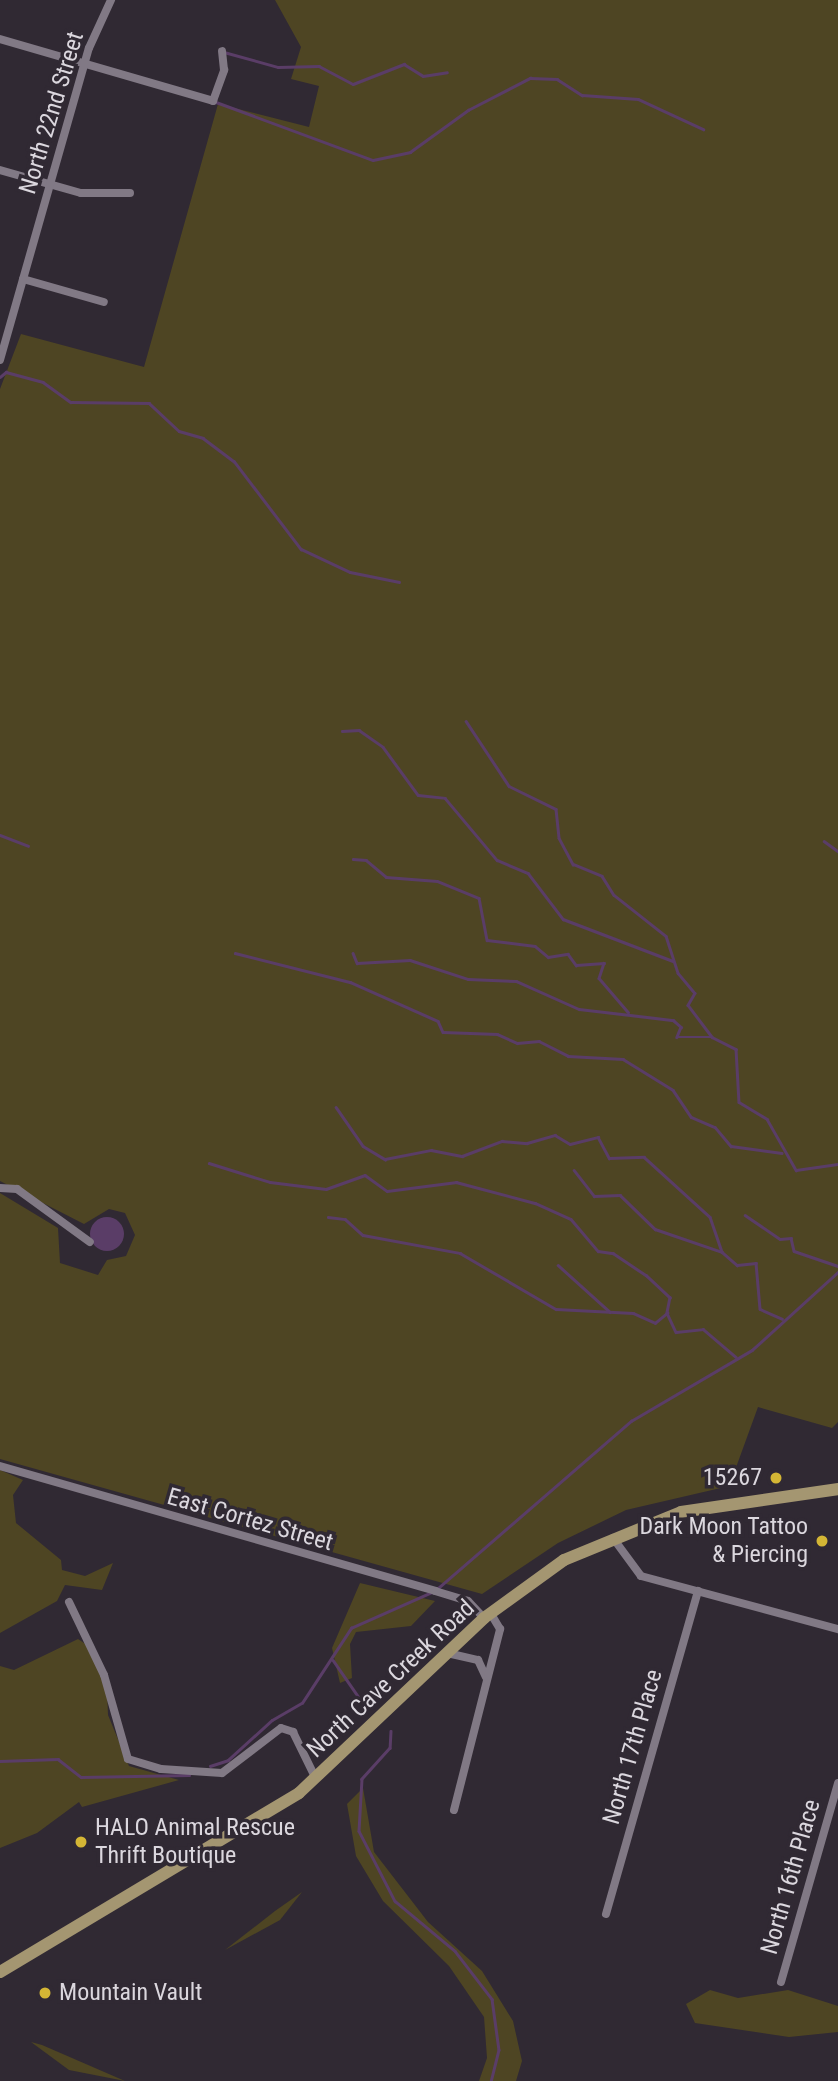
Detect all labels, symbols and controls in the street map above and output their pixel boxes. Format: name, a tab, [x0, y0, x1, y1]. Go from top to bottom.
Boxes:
street label: North 22nd Street	[14, 28, 90, 198]
place label: 15267	[703, 1464, 762, 1492]
marker: 15267	[768, 1470, 784, 1486]
street label: East Cortez Street	[164, 1483, 336, 1557]
place label: Dark Moon Tattoo & Piercing	[639, 1513, 808, 1569]
marker: Dark Moon Tattoo & Piercing	[814, 1533, 830, 1549]
street label: North Cave Creek Road	[301, 1594, 481, 1764]
street label: North 17th Place	[597, 1666, 669, 1828]
street label: North 16th Place	[755, 1796, 827, 1958]
place label: HALO Animal Rescue Thrift Boutique	[95, 1814, 295, 1870]
marker: HALO Animal Rescue Thrift Boutique	[73, 1834, 89, 1850]
place label: Mountain Vault	[59, 1979, 202, 2007]
marker: Mountain Vault	[37, 1985, 53, 2001]

